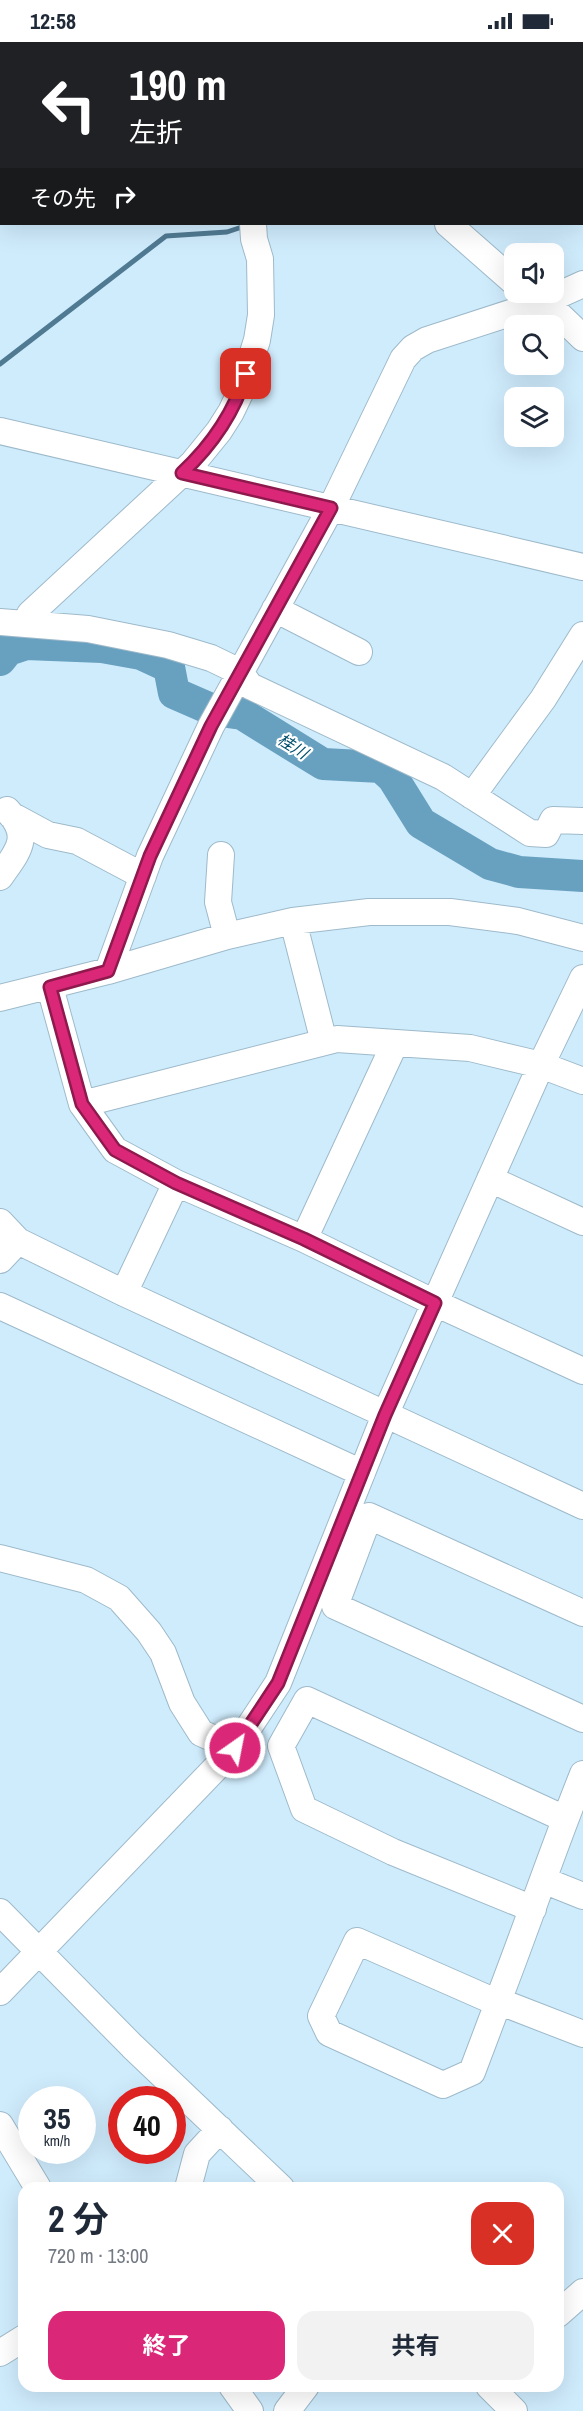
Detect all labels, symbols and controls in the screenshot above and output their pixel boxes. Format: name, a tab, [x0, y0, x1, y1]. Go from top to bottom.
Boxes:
text: 12:58	[30, 6, 76, 36]
text: 190 m	[129, 57, 227, 113]
icon: left	[30, 66, 108, 144]
text: 左折	[129, 114, 183, 150]
icon: right	[108, 180, 141, 213]
text: その先	[30, 183, 96, 213]
map controls	[504, 243, 564, 447]
button: sound	[504, 243, 564, 303]
button: search	[504, 315, 564, 375]
pin	[220, 348, 271, 399]
icon: arrive	[229, 357, 262, 390]
button: layers	[504, 387, 564, 447]
water label: 桂川	[274, 728, 314, 765]
position arrow	[203, 1716, 267, 1780]
speed limit sign: 40	[108, 2086, 186, 2164]
text: 35	[43, 2098, 71, 2138]
text: km/h	[44, 2130, 70, 2151]
text: 2 分	[48, 2195, 109, 2243]
button: close	[471, 2202, 534, 2265]
text: 720 m · 13:00	[48, 2242, 148, 2269]
button: 終了	[48, 2311, 285, 2380]
button: 共有	[297, 2311, 534, 2380]

